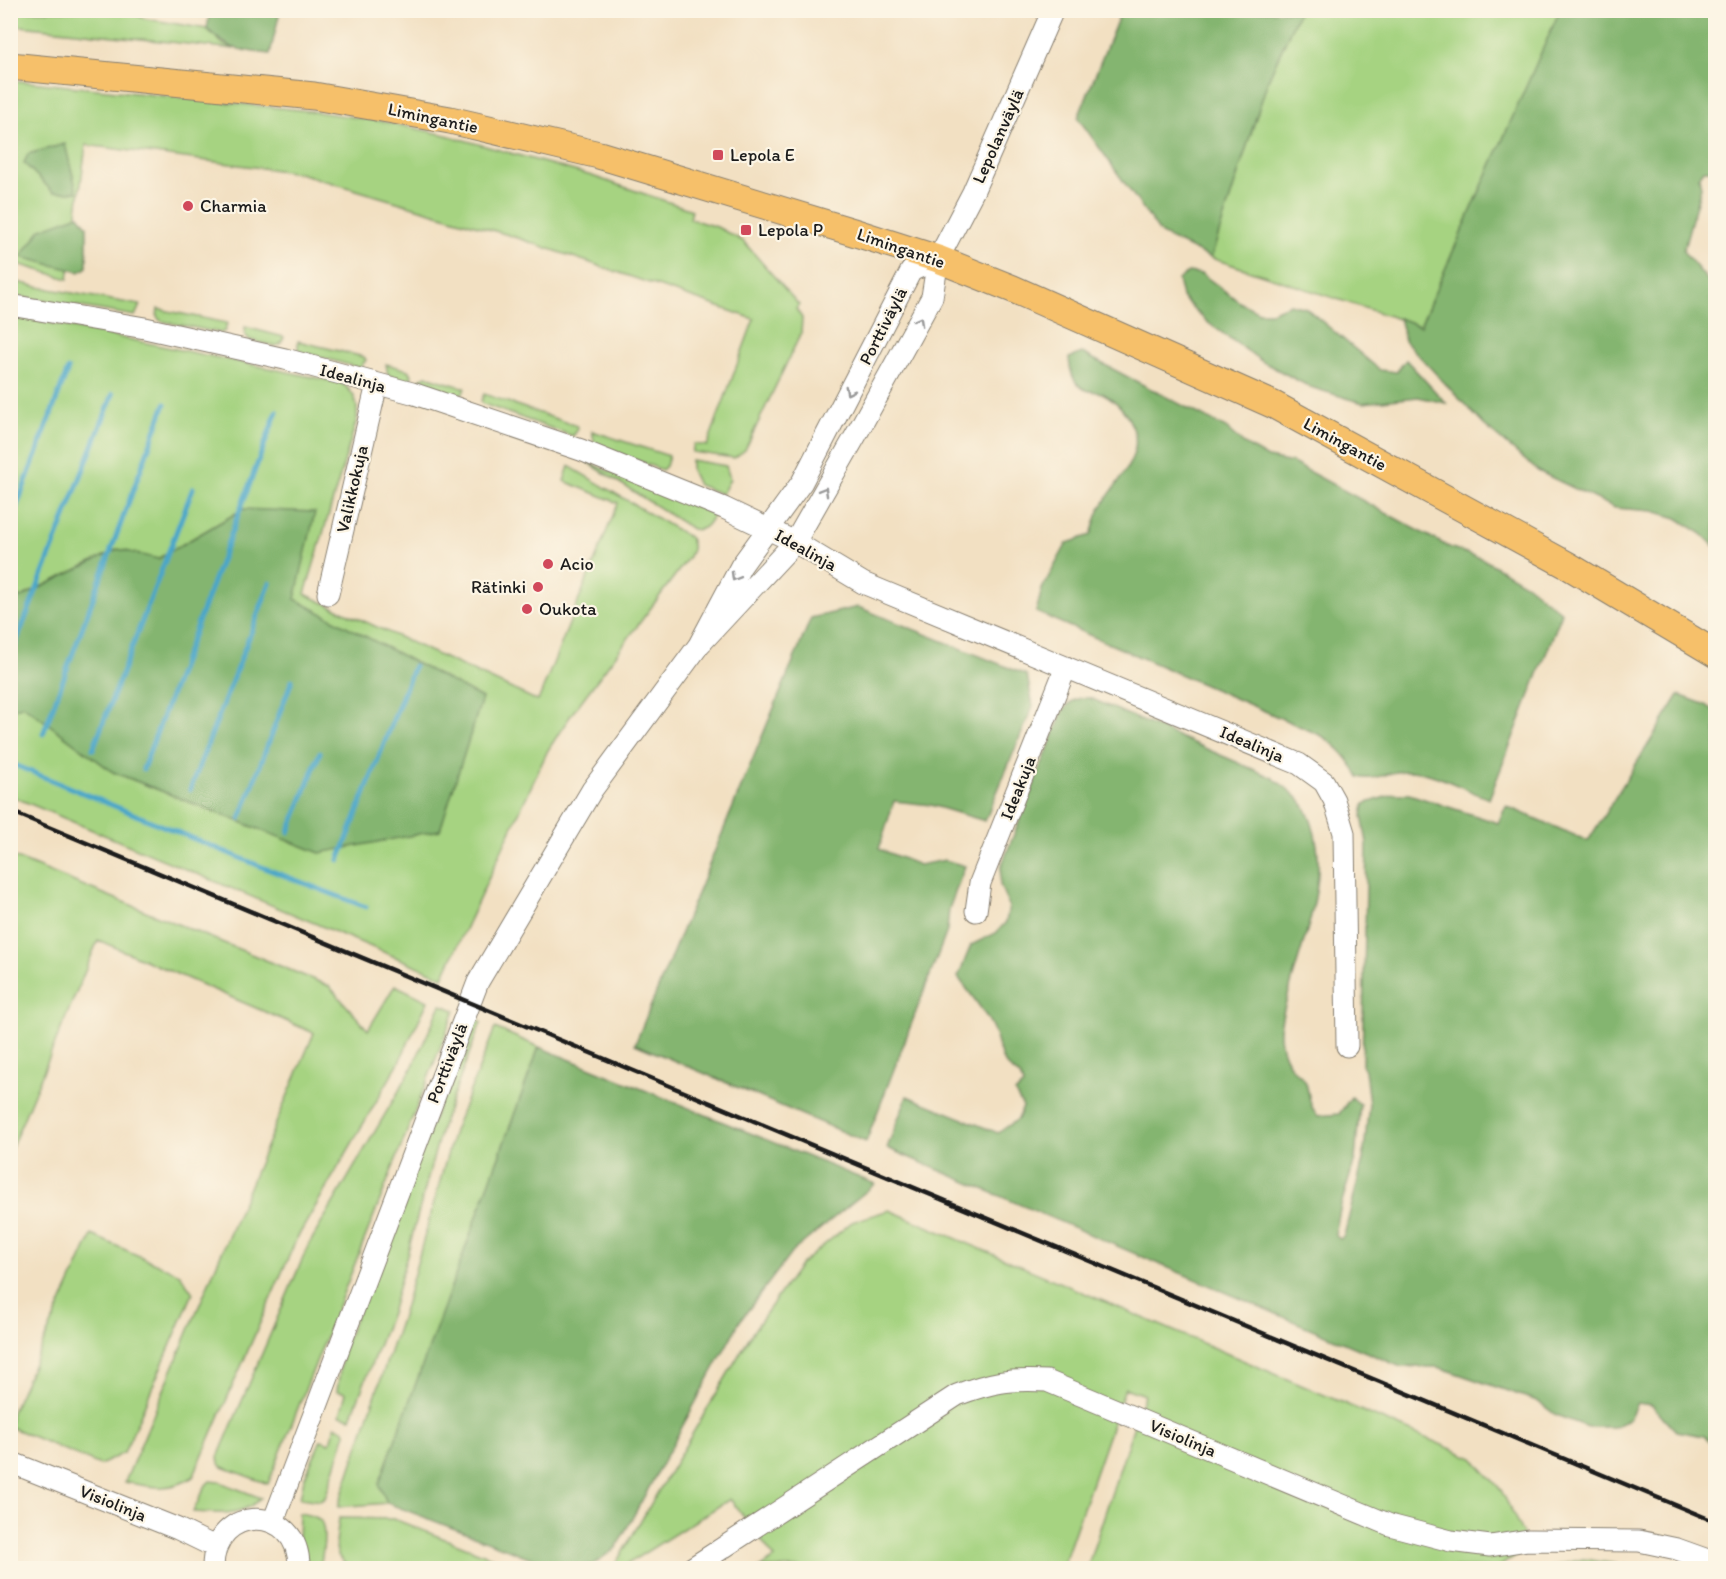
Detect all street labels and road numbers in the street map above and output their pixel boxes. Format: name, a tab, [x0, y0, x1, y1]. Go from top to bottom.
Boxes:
street label: Lepolanväylä	[967, 85, 1029, 187]
street label: Limingantie	[386, 98, 480, 138]
street label: Limingantie	[854, 223, 948, 273]
street label: Porttiväylä	[854, 283, 912, 369]
street label: Idealinja	[317, 359, 389, 398]
street label: Limingantie	[1300, 412, 1390, 476]
street label: Valikkokuja	[331, 443, 373, 535]
street label: Idealinja	[771, 524, 841, 576]
street label: Idealinja	[1217, 721, 1288, 768]
street label: Ideakuja	[995, 752, 1041, 823]
street label: Porttiväylä	[422, 1019, 473, 1106]
street label: Visiolinja	[1146, 1414, 1220, 1462]
street label: Visiolinja	[76, 1480, 150, 1526]

